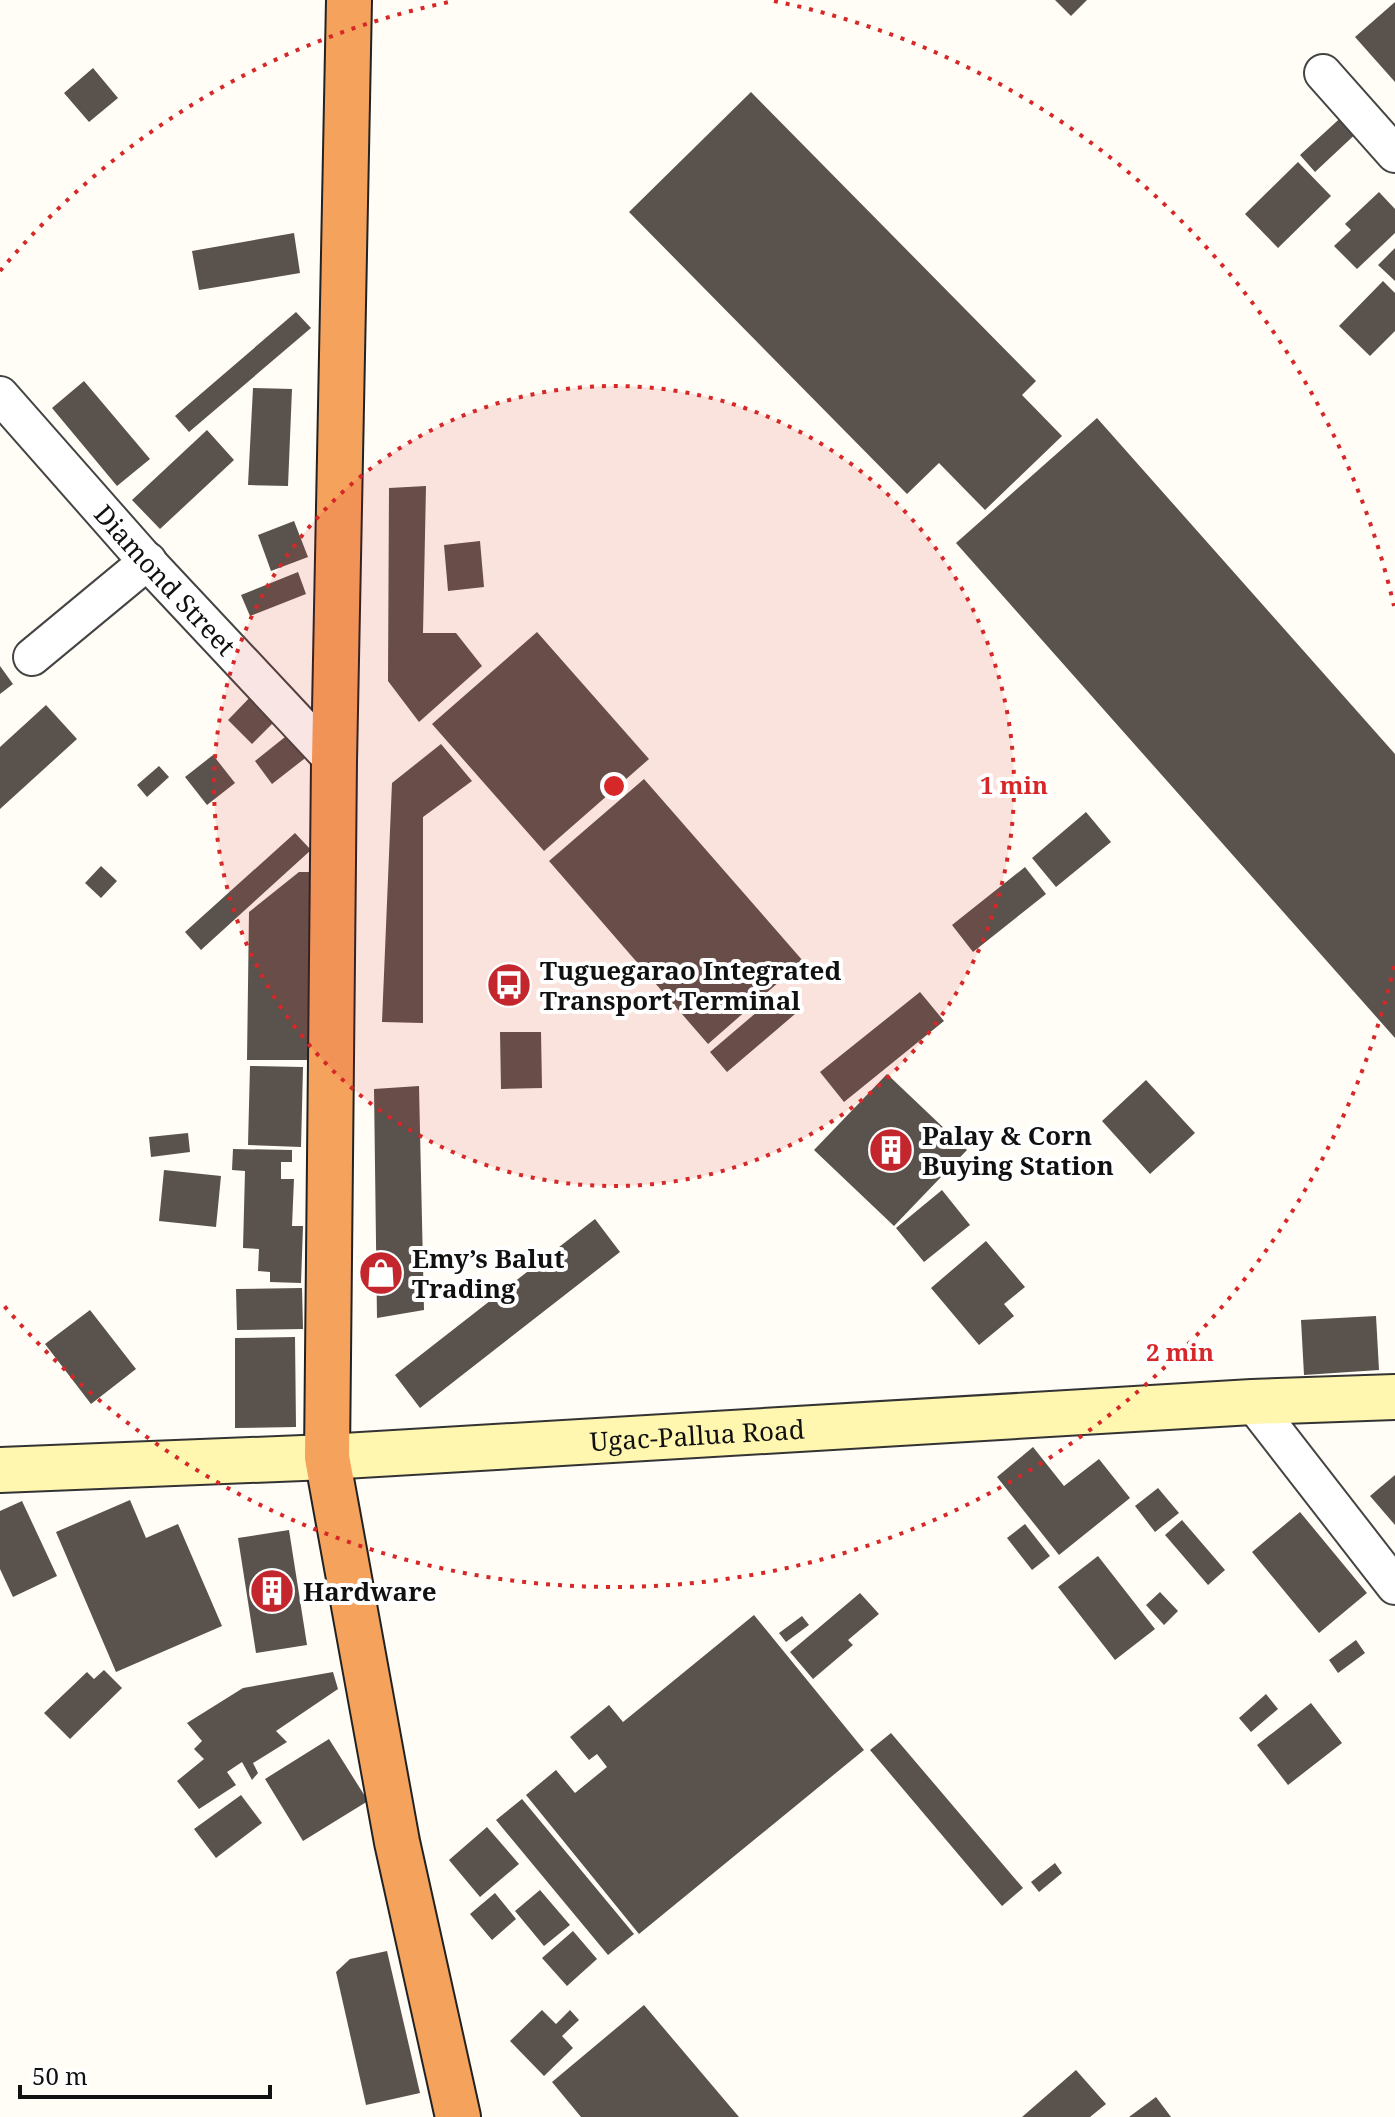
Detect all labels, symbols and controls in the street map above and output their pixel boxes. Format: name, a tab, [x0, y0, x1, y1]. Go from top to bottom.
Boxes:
street label: Diamond Street	[86, 497, 244, 663]
text: 1 min	[980, 768, 1048, 801]
centre of rings	[600, 772, 628, 800]
place label: Tuguegarao Integrated Transport Terminal	[540, 952, 841, 1018]
bus stop icon: Tuguegarao Integrated Transport Terminal	[485, 961, 533, 1009]
place label: Palay & Corn Buying Station	[922, 1117, 1114, 1183]
building icon: Palay & Corn Buying Station	[867, 1126, 915, 1174]
place label: Emy’s Balut Trading	[412, 1240, 565, 1306]
shop icon: Emy’s Balut Trading	[357, 1249, 405, 1297]
text: 2 min	[1146, 1335, 1214, 1368]
street label: Ugac-Pallua Road	[589, 1411, 806, 1459]
building icon: Hardware	[248, 1567, 296, 1615]
place label: Hardware	[303, 1573, 437, 1609]
scale bar	[20, 2049, 270, 2099]
text: 50 m	[32, 2059, 88, 2092]

